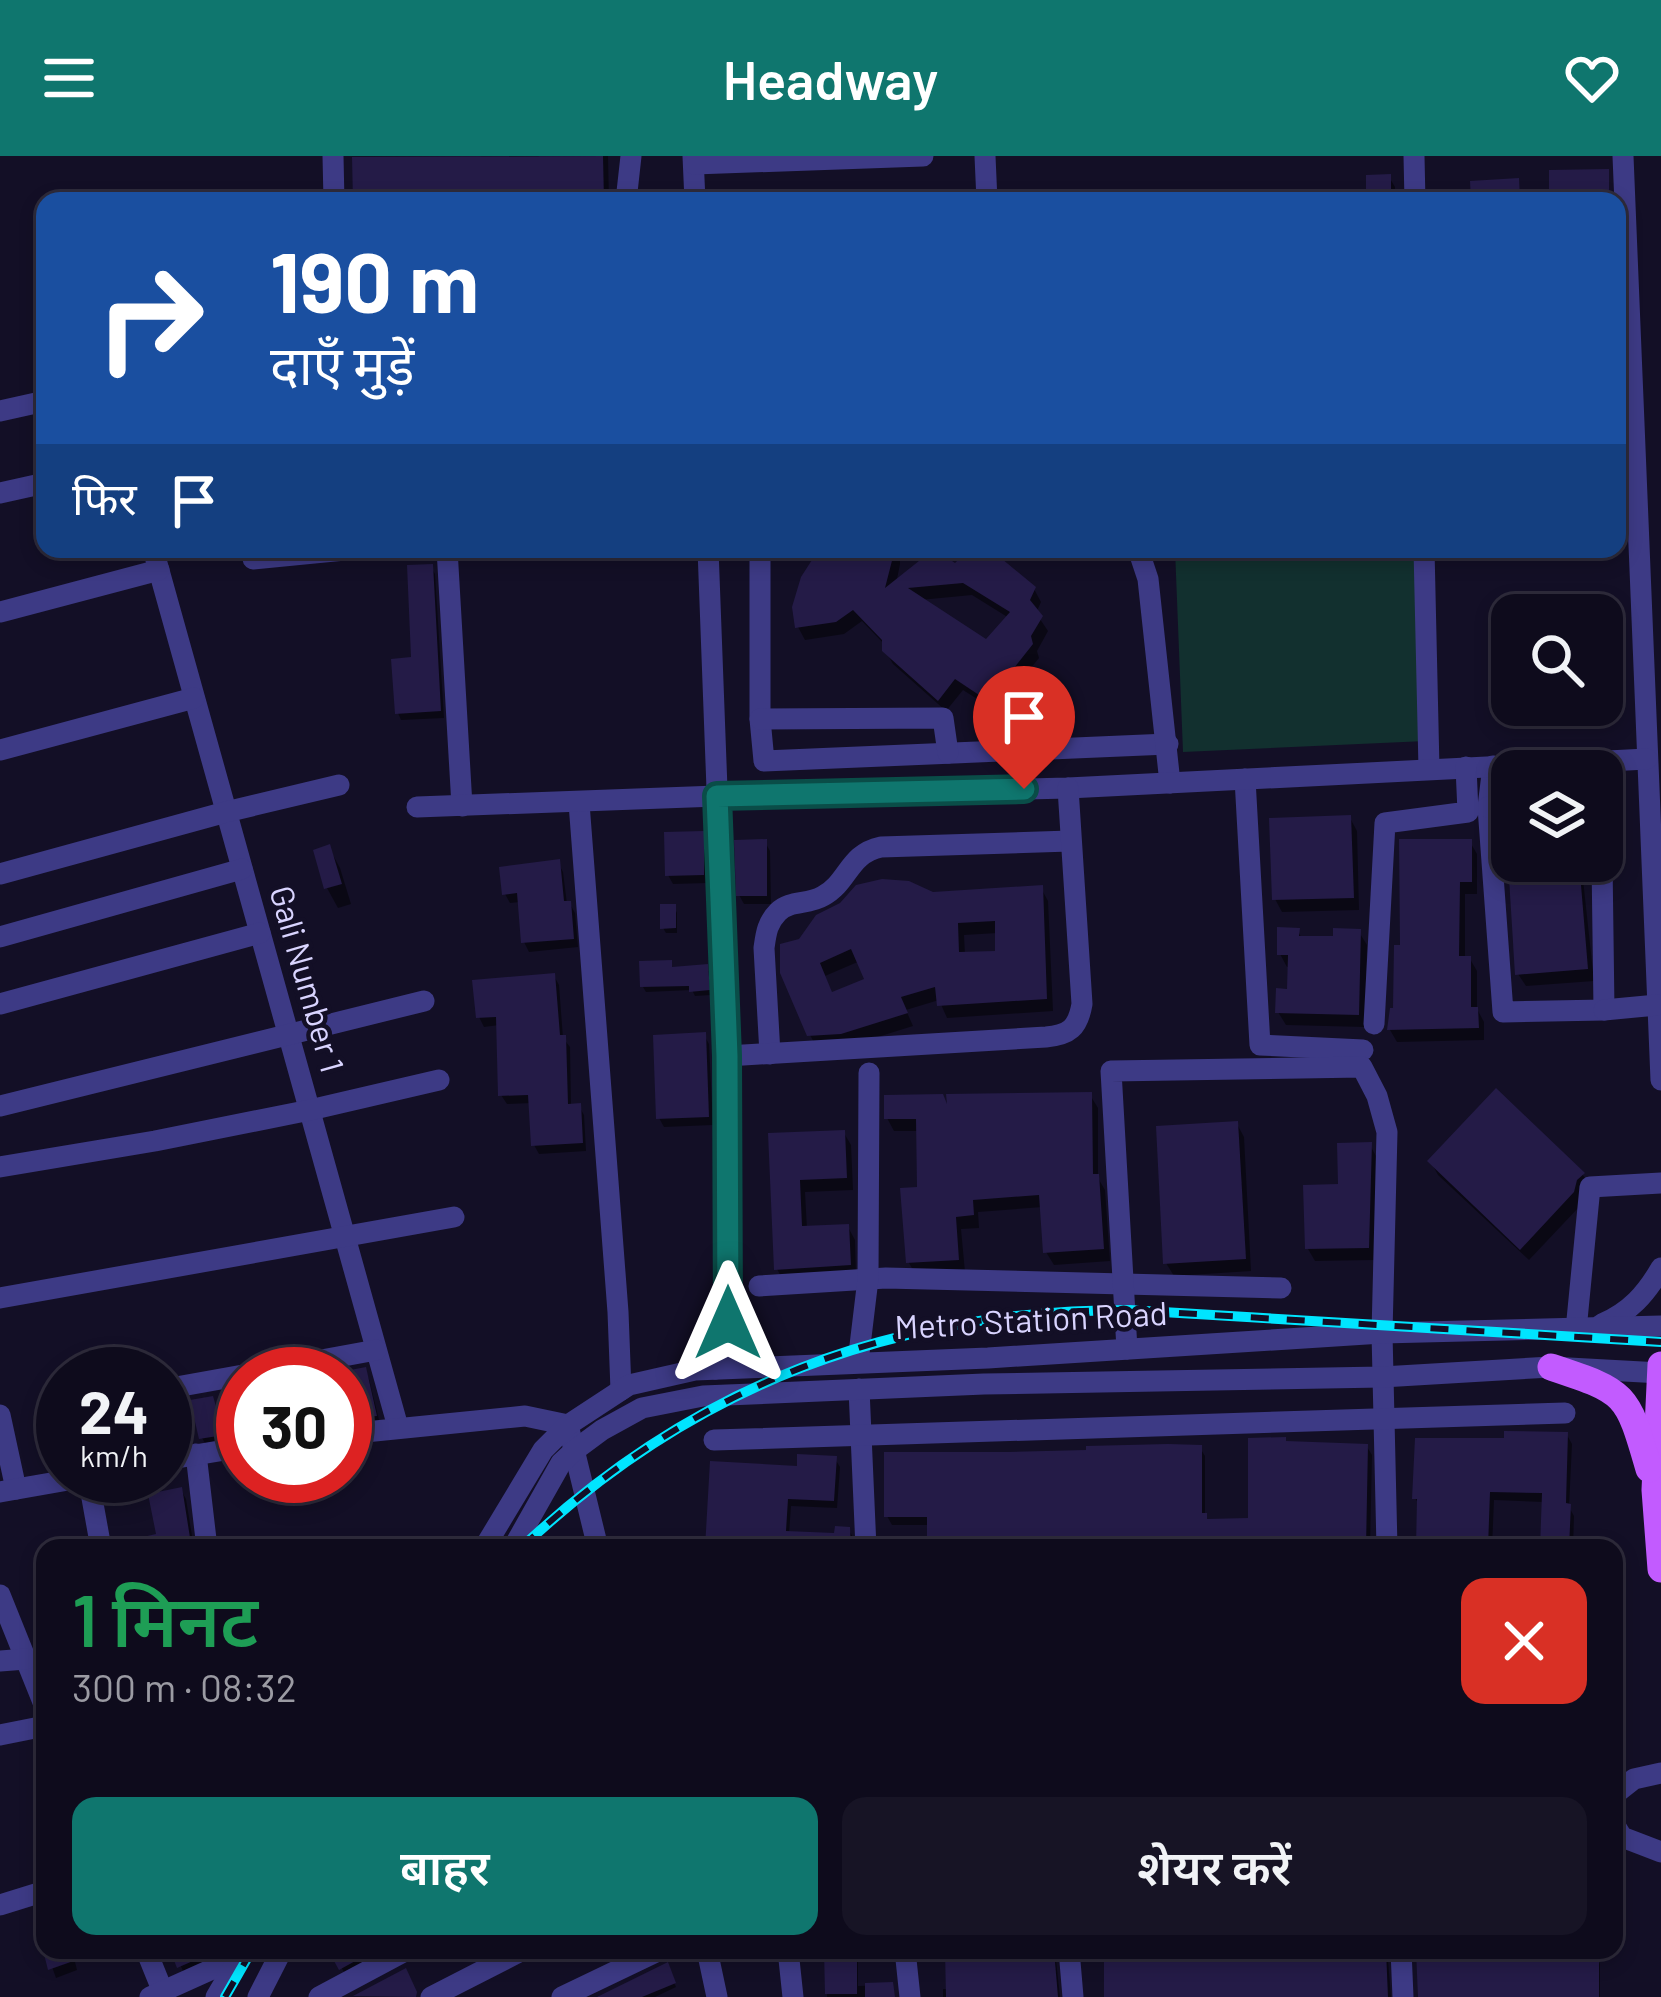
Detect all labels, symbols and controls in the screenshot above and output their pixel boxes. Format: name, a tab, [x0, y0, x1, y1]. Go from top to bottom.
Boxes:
icon: menu	[36, 45, 102, 111]
icon: heart	[1559, 45, 1625, 111]
text: Headway	[723, 46, 938, 111]
text: 190 m	[270, 229, 479, 330]
icon: right	[72, 240, 228, 396]
text: दाएँ मुड़ें	[270, 331, 415, 396]
icon: arrive	[161, 468, 227, 534]
text: फिर	[72, 470, 137, 524]
map controls	[1491, 594, 1623, 882]
button: search	[1491, 594, 1623, 726]
pin	[973, 666, 1075, 789]
icon: arrive	[991, 684, 1057, 750]
button: layers	[1491, 750, 1623, 882]
street label: Gali Number 1	[262, 881, 354, 1077]
position arrow	[665, 1260, 791, 1386]
street label: Metro Station Road	[893, 1292, 1168, 1346]
speed limit sign: 30	[216, 1347, 372, 1503]
text: 24	[79, 1374, 149, 1446]
text: km/h	[80, 1437, 148, 1473]
text: 1 मिनट	[72, 1575, 258, 1661]
button: close	[1461, 1578, 1587, 1704]
text: 300 m · 08:32	[72, 1663, 297, 1710]
button: बाहर	[72, 1797, 818, 1935]
button: शेयर करें	[842, 1797, 1587, 1935]

